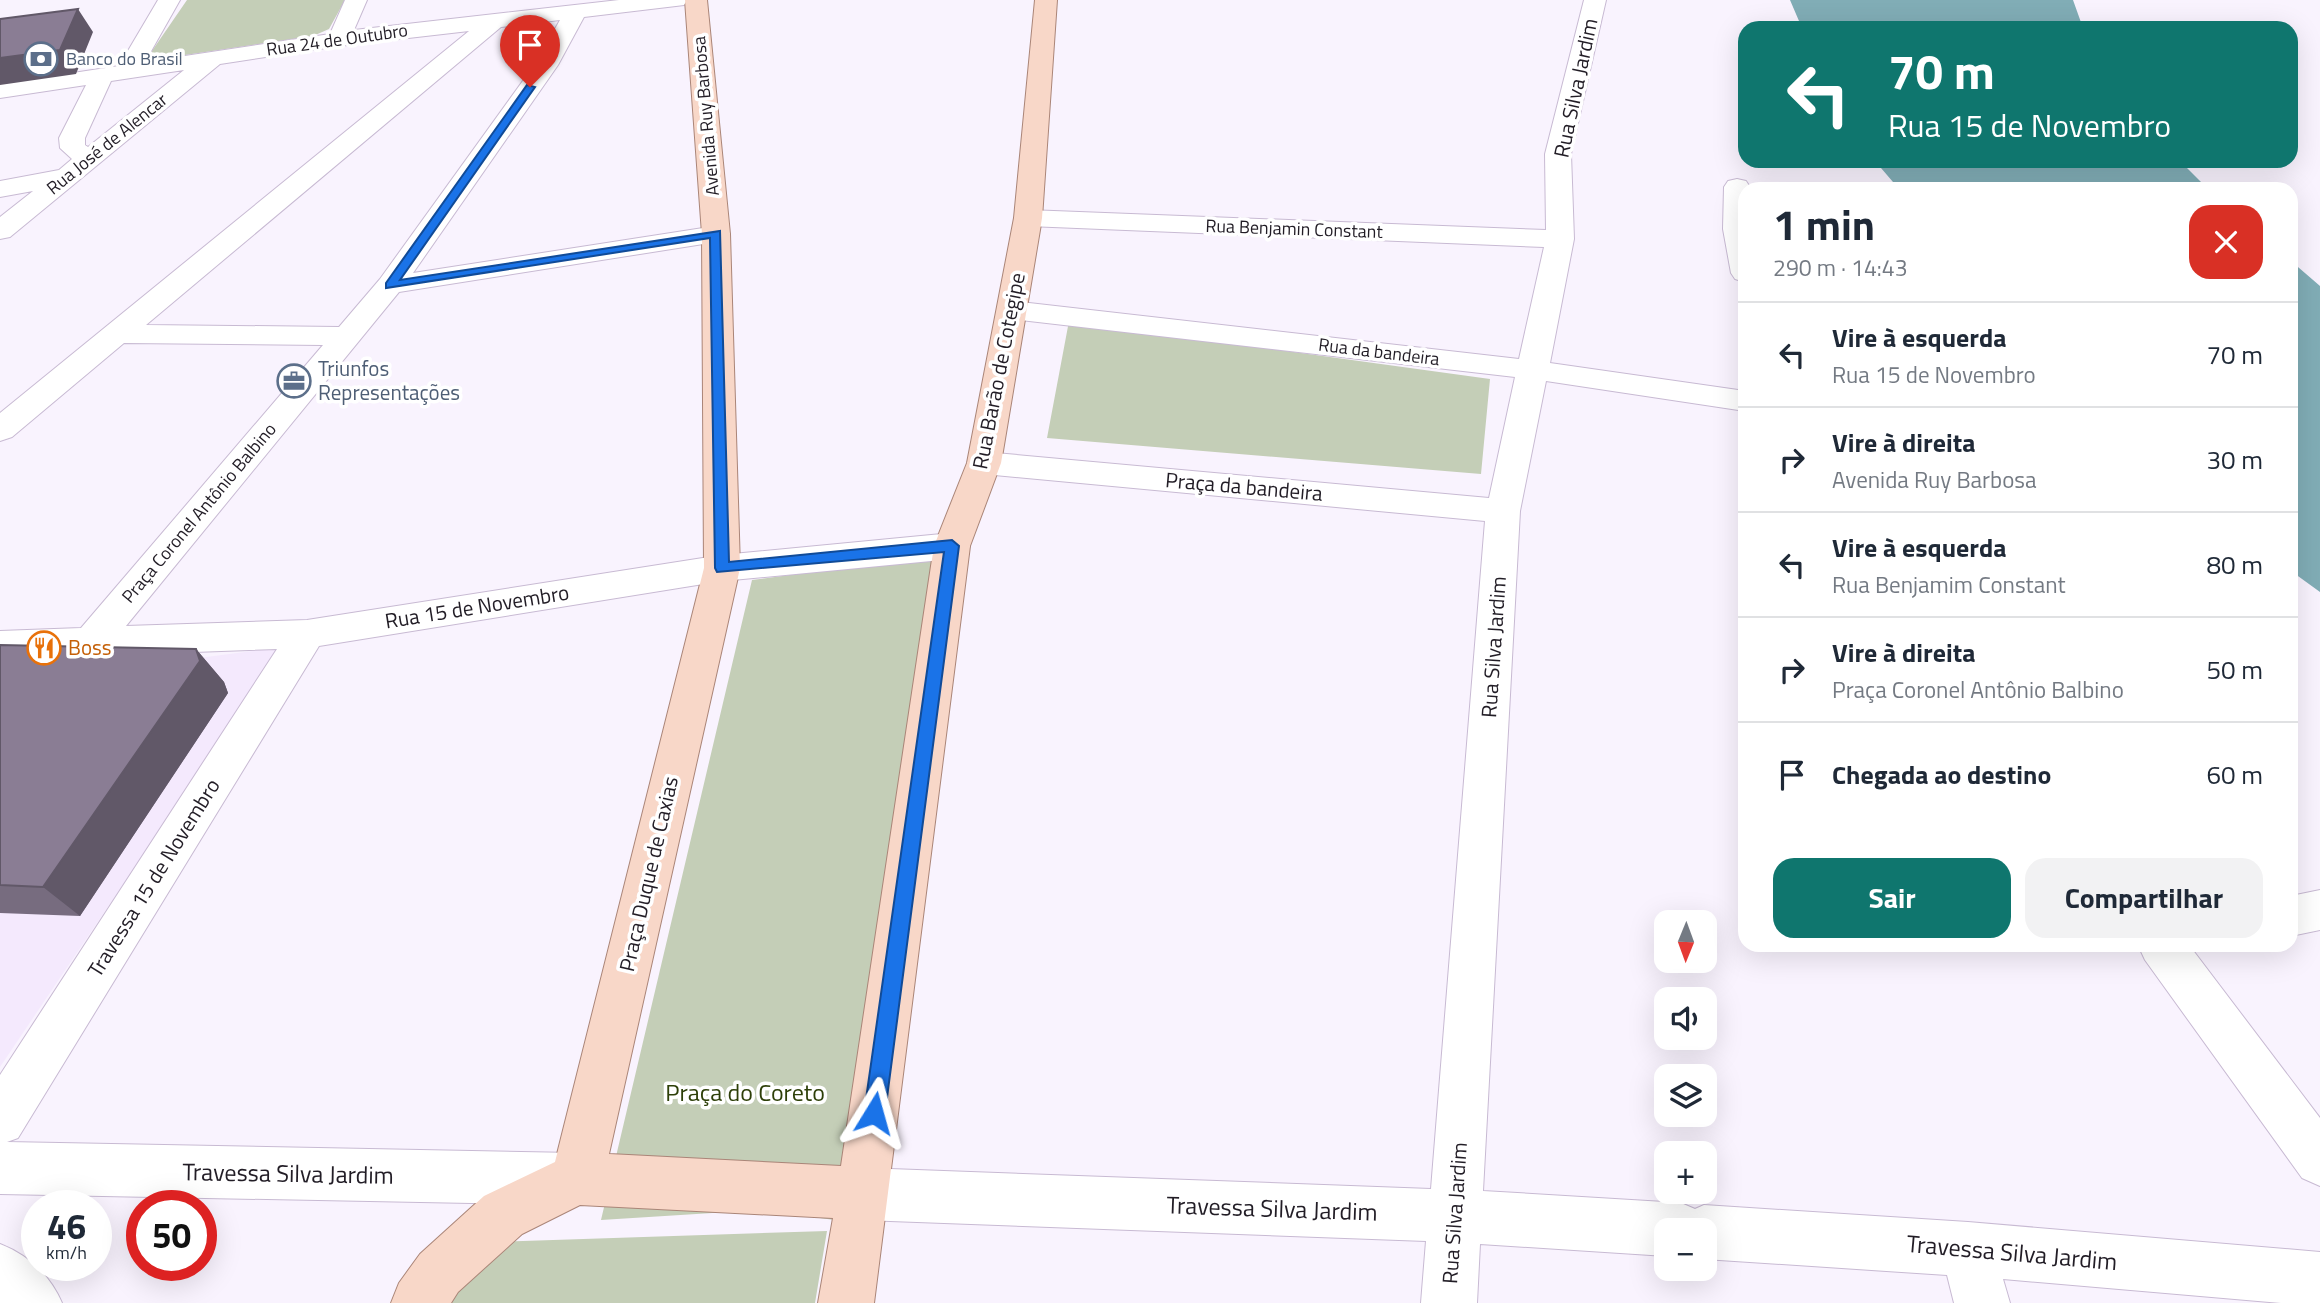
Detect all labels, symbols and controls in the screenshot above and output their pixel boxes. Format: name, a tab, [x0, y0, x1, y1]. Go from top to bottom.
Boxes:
pin	[500, 15, 560, 87]
street label: Rua Silva Jardim	[1545, 15, 1605, 161]
street label: Rua 24 de Outubro	[264, 16, 409, 63]
icon: arrive	[511, 26, 549, 64]
text: 70 m	[1888, 33, 1995, 108]
street label: Avenida Ruy Barbosa	[685, 35, 726, 197]
bank icon: Banco do Brasil	[22, 40, 60, 78]
place label: Banco do Brasil	[66, 45, 183, 72]
icon: left	[1773, 49, 1864, 140]
street label: Rua José de Alencar	[40, 86, 173, 201]
text: Rua 15 de Novembro	[1888, 101, 2171, 149]
text: 1 min	[1773, 192, 1875, 256]
button: close	[2189, 205, 2263, 279]
street label: Rua Benjamin Constant	[1205, 212, 1384, 245]
text: 290 m · 14:43	[1773, 250, 1908, 285]
street label: Rua Barão de Cotegipe	[963, 270, 1033, 472]
text: Vire à esquerda	[1832, 318, 2007, 357]
street label: Rua da bandeira	[1317, 331, 1441, 372]
text: 70 m	[2206, 335, 2263, 374]
icon: left	[1773, 336, 1811, 374]
place label: Triunfos Representações	[318, 352, 460, 408]
text: Rua 15 de Novembro	[1832, 357, 2036, 392]
office icon: Triunfos Representações	[275, 362, 313, 400]
street label: Praça Coronel Antônio Balbino	[115, 417, 282, 609]
text: Vire à direita	[1832, 423, 1975, 462]
text: 30 m	[2206, 440, 2263, 479]
icon: right	[1773, 441, 1811, 479]
text: Avenida Ruy Barbosa	[1832, 462, 2037, 497]
street label: Praça da bandeira	[1164, 463, 1325, 509]
text: Vire à esquerda	[1832, 528, 2007, 567]
text: 80 m	[2206, 545, 2263, 584]
icon: left	[1773, 546, 1811, 584]
text: Rua Benjamim Constant	[1832, 567, 2066, 602]
street label: Rua Silva Jardim	[1472, 575, 1514, 719]
street label: Rua 15 de Novembro	[383, 576, 571, 636]
restaurant icon: Boss	[25, 629, 63, 667]
place label: Boss	[68, 631, 112, 663]
text: Vire à direita	[1832, 633, 1975, 672]
text: 50 m	[2206, 650, 2263, 689]
icon: right	[1773, 651, 1811, 689]
text: Praça Coronel Antônio Balbino	[1832, 672, 2124, 707]
text: Chegada ao destino	[1832, 755, 2051, 794]
text: 60 m	[2206, 755, 2263, 794]
icon: arrive	[1773, 756, 1811, 794]
street label: Travessa 15 de Novembro	[79, 772, 227, 983]
street label: Praça Duque de Caxias	[610, 773, 686, 974]
button: Sair	[1773, 858, 2011, 938]
button: Compartilhar	[2025, 858, 2263, 938]
north arrow	[1654, 910, 1717, 973]
map controls	[1654, 910, 1717, 1281]
button: sound	[1654, 987, 1717, 1050]
button: layers	[1654, 1064, 1717, 1127]
park label: Praça do Coreto	[665, 1074, 825, 1110]
position arrow	[837, 1076, 911, 1150]
street label: Rua Silva Jardim	[1433, 1141, 1475, 1285]
button: +	[1654, 1141, 1717, 1204]
street label: Travessa Silva Jardim	[182, 1153, 394, 1193]
street label: Travessa Silva Jardim	[1166, 1186, 1378, 1230]
speed limit sign: 50	[126, 1190, 217, 1281]
text: 46	[47, 1199, 86, 1253]
button: −	[1654, 1218, 1717, 1281]
street label: Travessa Silva Jardim	[1905, 1225, 2119, 1279]
text: km/h	[46, 1239, 87, 1266]

